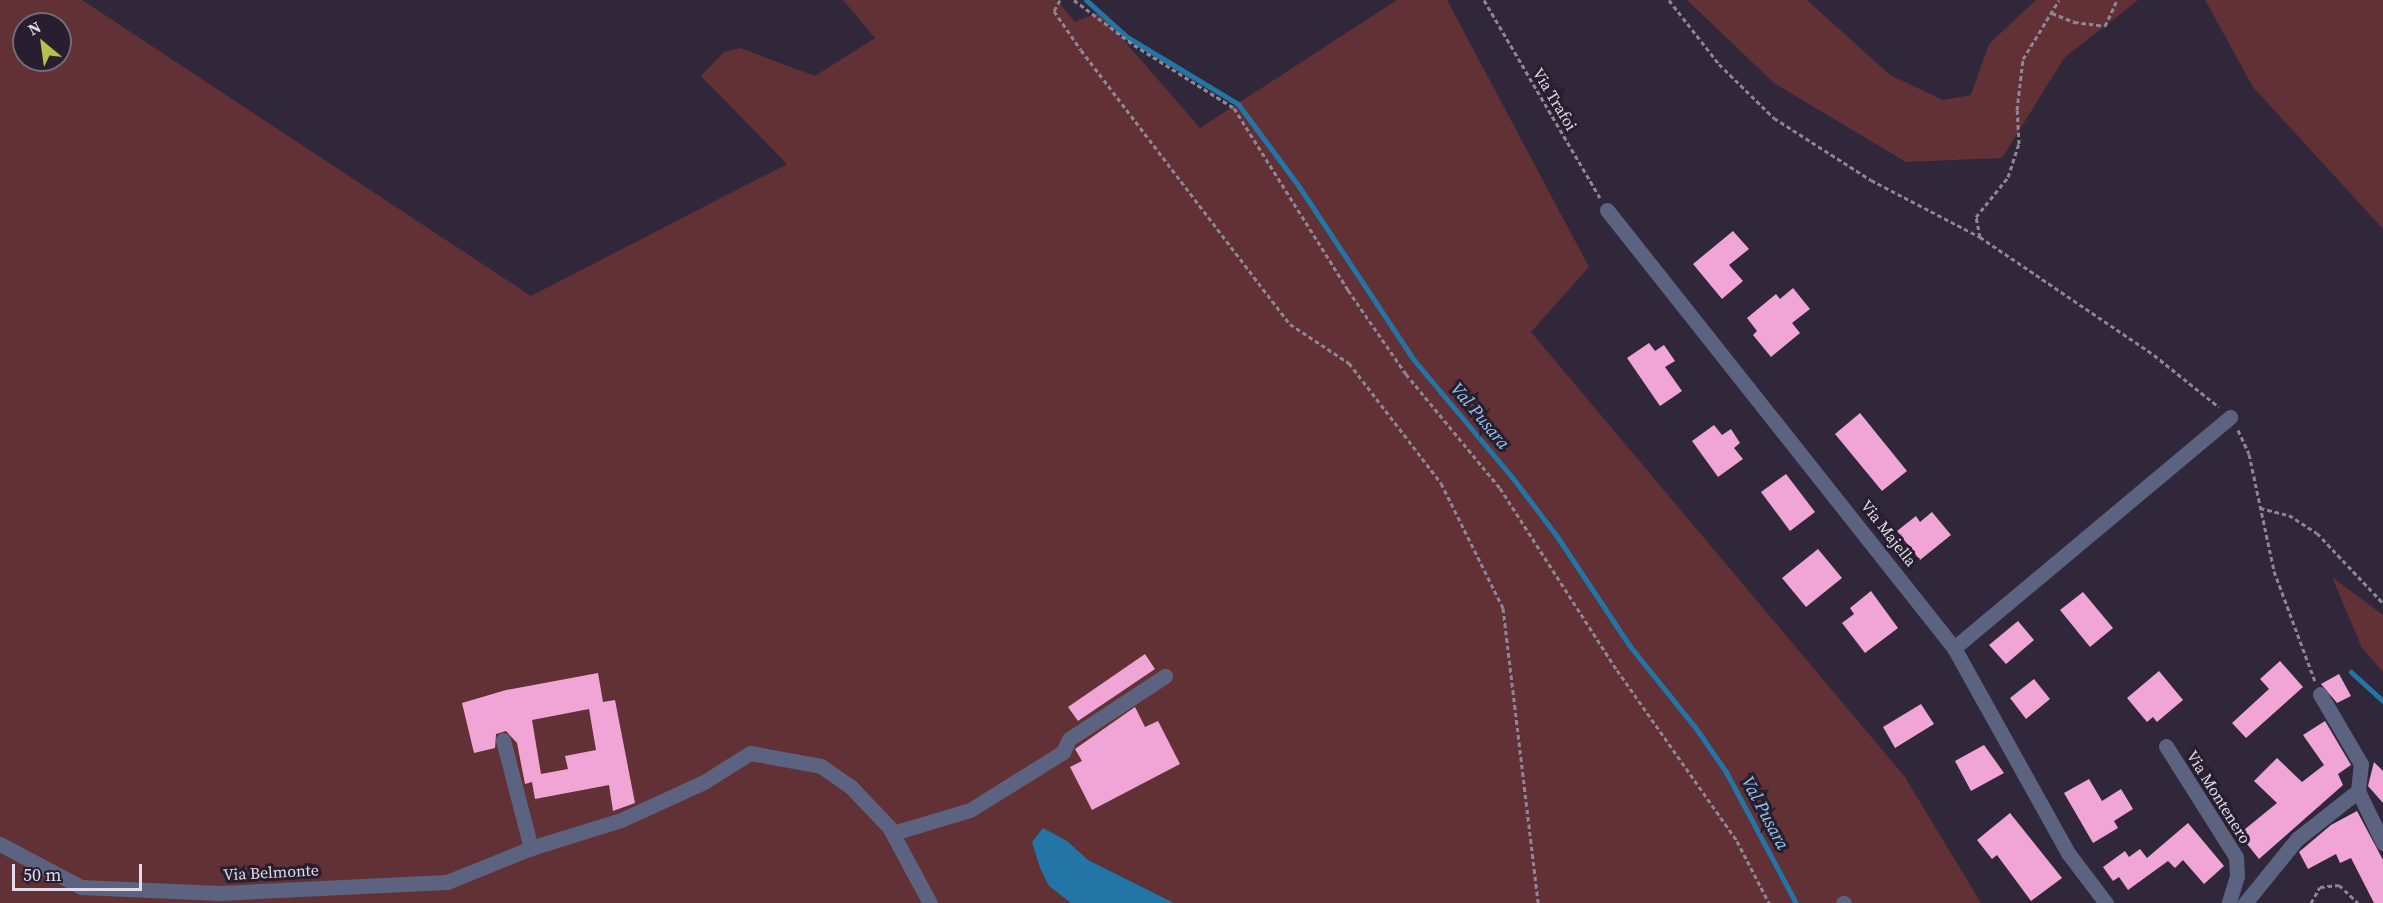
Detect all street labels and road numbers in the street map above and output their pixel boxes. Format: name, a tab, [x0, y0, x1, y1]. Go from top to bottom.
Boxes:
street label: Via Trafoi	[1529, 64, 1581, 134]
street label: Via Majella	[1857, 496, 1921, 570]
street label: Via Montenero	[2183, 747, 2255, 847]
street label: Via Belmonte	[223, 860, 319, 884]

